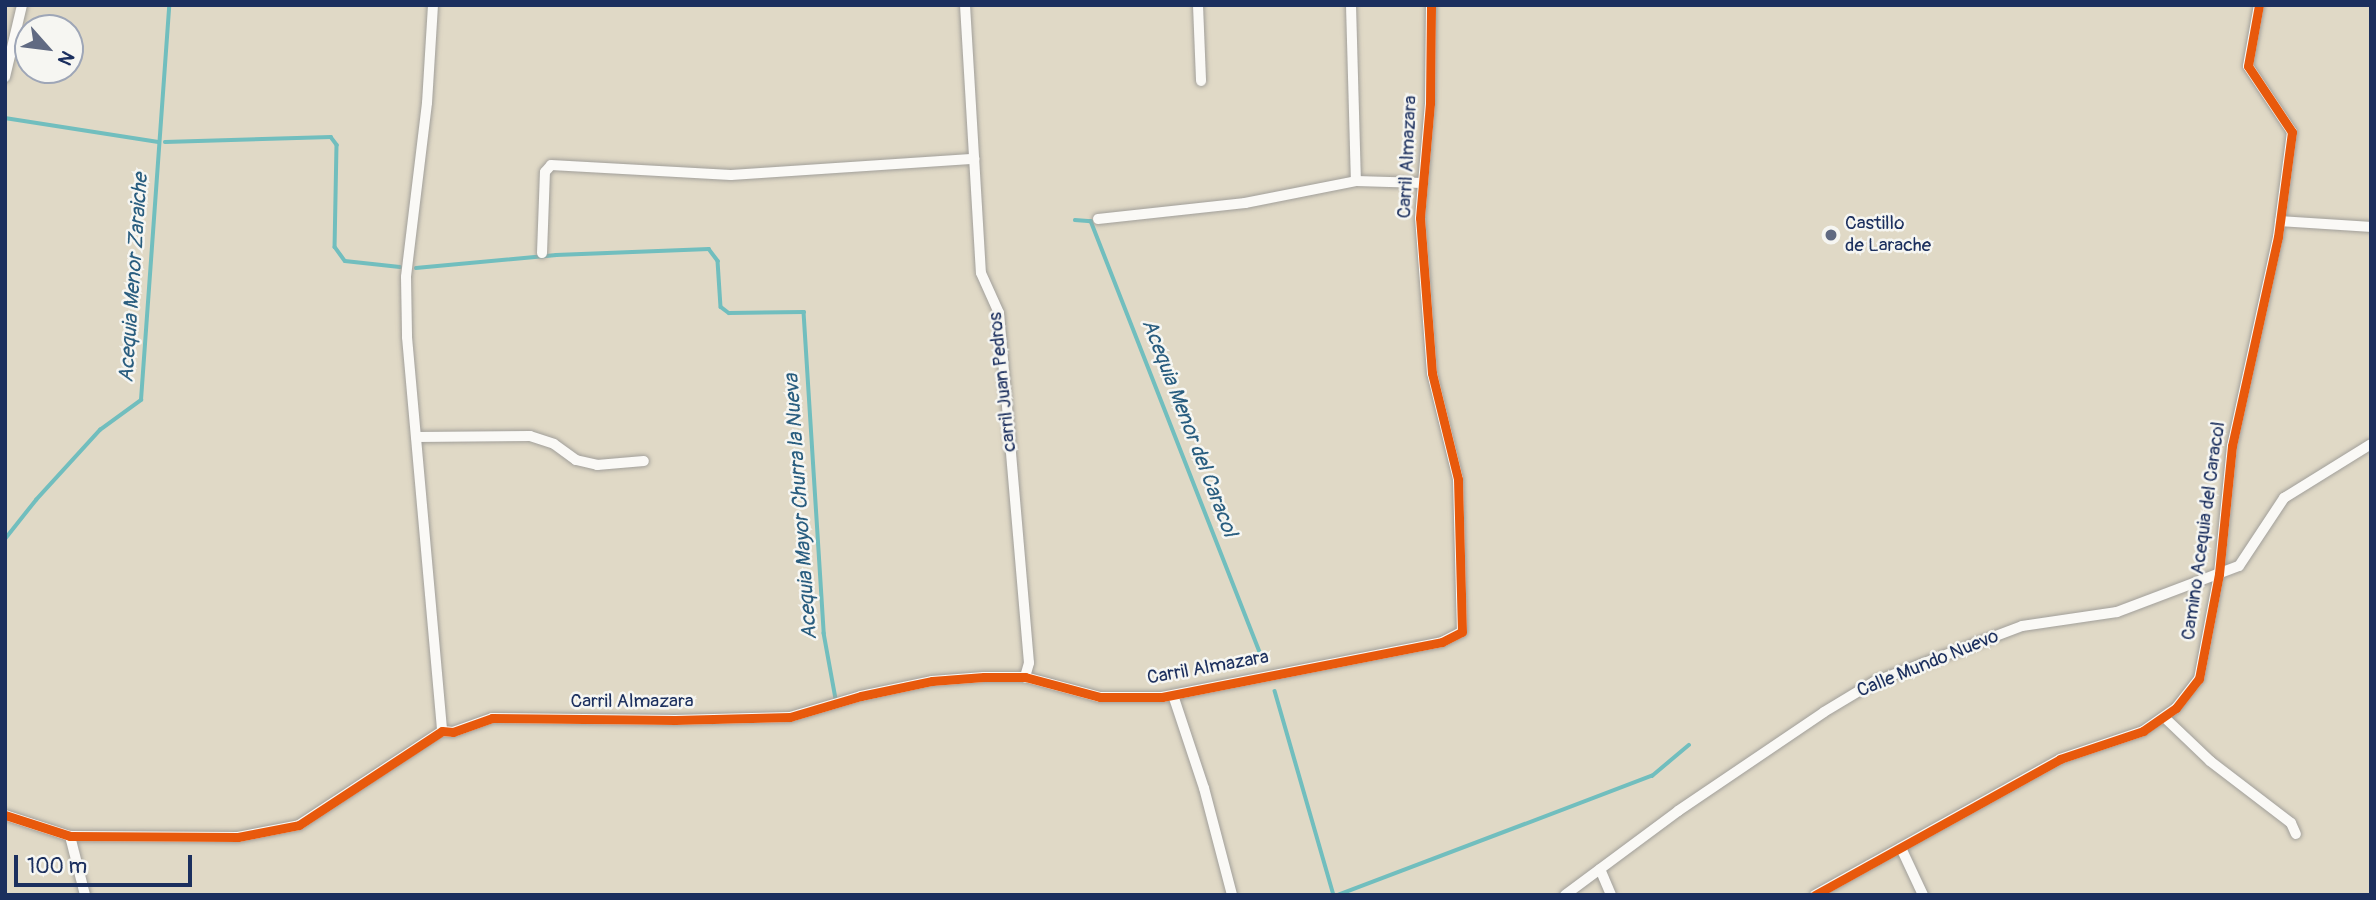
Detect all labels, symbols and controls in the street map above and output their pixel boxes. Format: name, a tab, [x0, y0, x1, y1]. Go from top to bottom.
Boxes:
north arrow	[14, 14, 84, 84]
text: N	[52, 47, 79, 69]
street label: Carril Almazara	[1393, 95, 1423, 219]
water label: Acequia Menor Zaraiche	[114, 173, 154, 383]
place label: Castillo de Larache	[1845, 213, 1931, 257]
marker: Castillo de Larache	[1823, 227, 1839, 243]
street label: carril Juan Pedros	[984, 311, 1022, 453]
water label: Acequia Menor del Caracol	[1136, 316, 1242, 540]
water label: Acequia Mayor Churra la Nueva	[779, 373, 823, 641]
street label: Camino Acequia del Caracol	[2177, 420, 2231, 642]
street label: Calle Mundo Nuevo	[1854, 625, 2002, 703]
street label: Carril Almazara	[1145, 646, 1271, 690]
street label: Carril Almazara	[570, 691, 694, 713]
scale bar	[18, 841, 196, 885]
text: 100 m	[27, 853, 87, 880]

